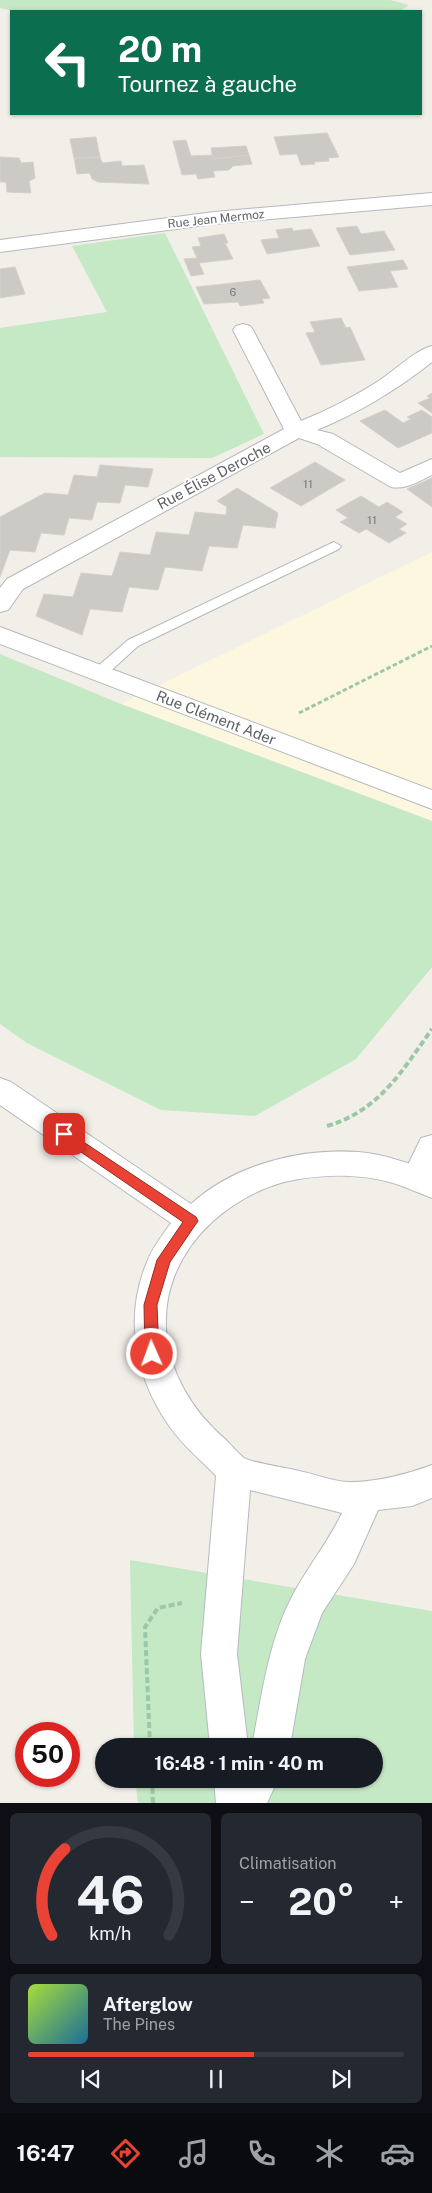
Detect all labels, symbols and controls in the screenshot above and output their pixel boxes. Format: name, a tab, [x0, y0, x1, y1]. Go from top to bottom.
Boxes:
text: 20 m	[118, 29, 202, 70]
icon: left	[35, 30, 100, 95]
text: Tournez à gauche	[118, 71, 297, 97]
street label: Rue Jean Mermoz	[167, 207, 265, 231]
house number: 6	[230, 286, 237, 298]
street label: Rue Élise Deroche	[154, 438, 273, 513]
house number: 11	[303, 477, 313, 491]
house number: 11	[367, 513, 377, 527]
street label: Rue Clément Ader	[154, 687, 279, 748]
pin	[43, 1113, 85, 1155]
icon: arrive	[50, 1120, 78, 1148]
position arrow	[125, 1327, 177, 1379]
speed limit sign: 50	[15, 1722, 80, 1787]
text: 16:48 · 1 min · 40 m	[154, 1752, 324, 1774]
text: Climatisation	[239, 1854, 336, 1873]
text: 46	[76, 1865, 145, 1926]
text: 20°	[288, 1879, 355, 1924]
text: −	[239, 1885, 255, 1918]
text: +	[388, 1885, 404, 1918]
text: km/h	[89, 1923, 132, 1944]
text: Afterglow	[103, 1993, 193, 2015]
text: The Pines	[103, 2015, 175, 2034]
icon: previous	[77, 2065, 105, 2093]
icon: pause	[202, 2065, 230, 2093]
icon: next	[327, 2065, 355, 2093]
icon: directions	[108, 2136, 143, 2171]
icon: music	[176, 2136, 211, 2171]
icon: phone	[244, 2136, 279, 2171]
icon: climate	[312, 2136, 347, 2171]
icon: car	[380, 2136, 415, 2171]
text: 16:47	[17, 2140, 75, 2166]

